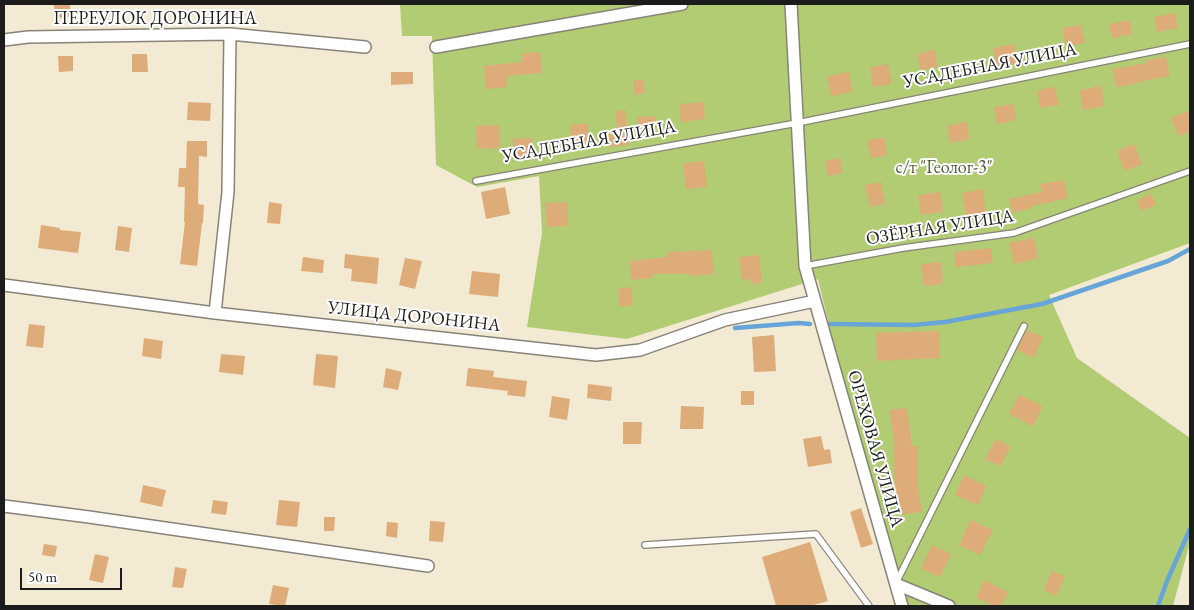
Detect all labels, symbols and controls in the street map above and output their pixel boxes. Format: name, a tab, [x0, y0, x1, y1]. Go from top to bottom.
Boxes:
street label: ПЕРЕУЛОК ДОРОНИНА	[53, 8, 257, 30]
street label: УСАДЕБНАЯ УЛИЦА	[902, 39, 1078, 93]
street label: УСАДЕБНАЯ УЛИЦА	[500, 116, 678, 168]
park label: с/т "Геолог-3"	[895, 157, 993, 179]
street label: ОЗЁРНАЯ УЛИЦА	[864, 206, 1016, 250]
street label: УЛИЦА ДОРОНИНА	[327, 297, 501, 337]
street label: ОРЕХОВАЯ УЛИЦА	[842, 368, 908, 530]
scale bar	[22, 558, 125, 590]
text: 50 m	[28, 567, 57, 586]

